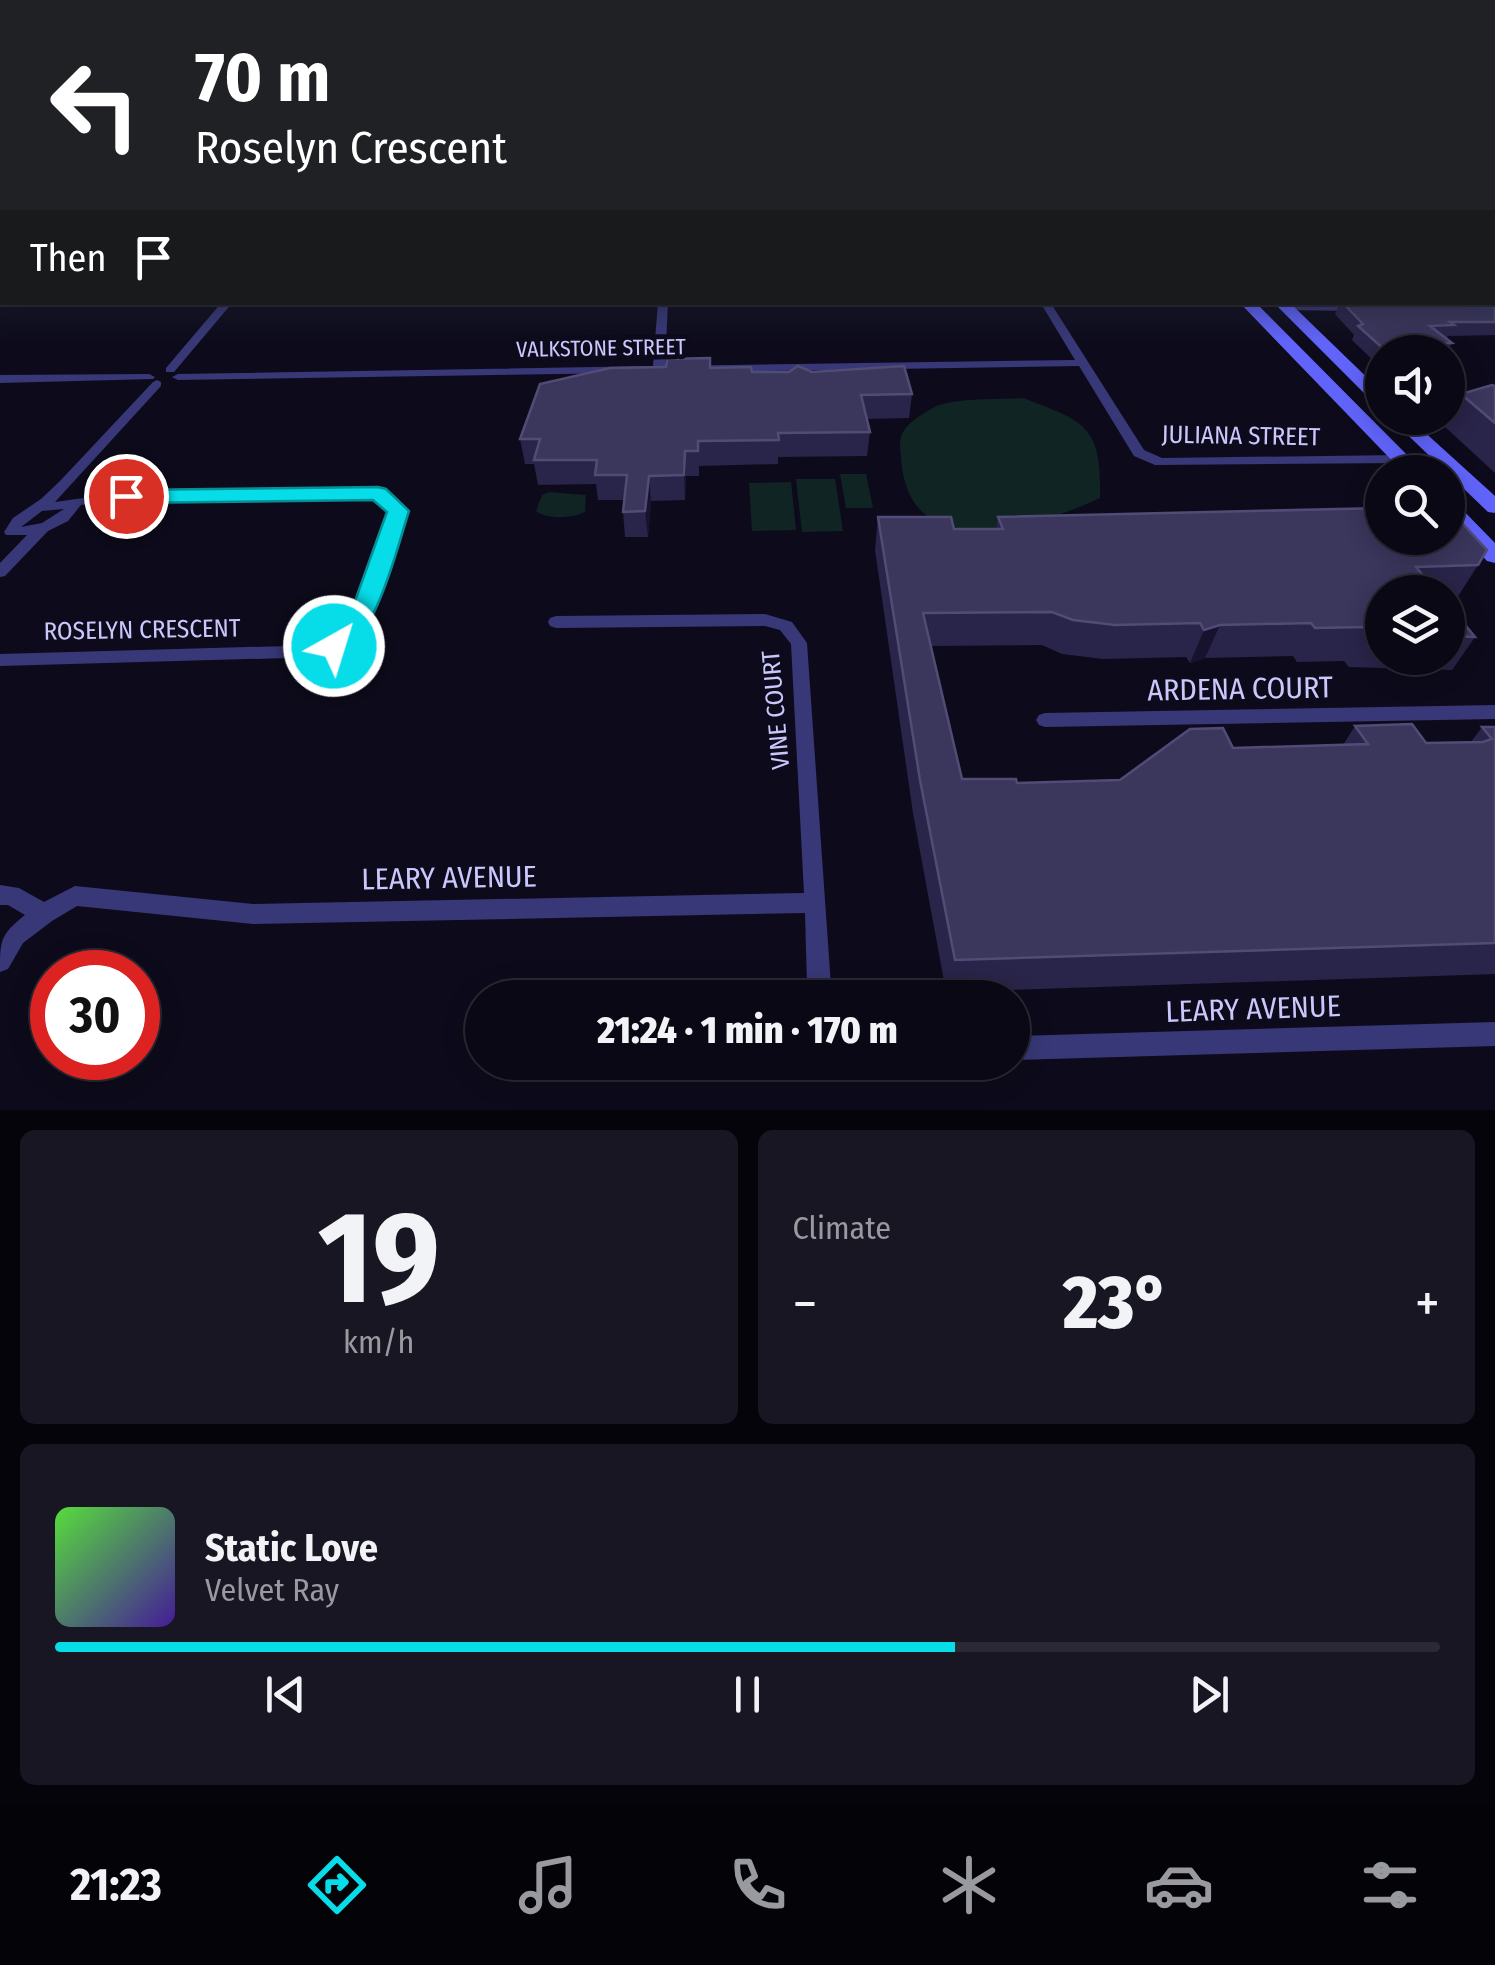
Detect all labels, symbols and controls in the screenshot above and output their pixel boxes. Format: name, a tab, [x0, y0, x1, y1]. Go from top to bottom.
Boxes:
text: 70 m	[195, 36, 330, 120]
icon: left	[30, 40, 160, 170]
text: Roselyn Crescent	[195, 121, 507, 175]
icon: arrive	[126, 230, 181, 285]
text: Then	[30, 235, 106, 281]
street label: VALKSTONE STREET	[516, 333, 687, 363]
map controls	[1365, 335, 1465, 675]
button: sound	[1365, 335, 1465, 435]
street label: JULIANA STREET	[1161, 420, 1321, 452]
pin	[84, 454, 169, 539]
button: search	[1365, 455, 1465, 555]
icon: arrive	[99, 469, 154, 524]
button: layers	[1365, 575, 1465, 675]
position arrow	[282, 594, 386, 698]
street label: ROSELYN CRESCENT	[43, 613, 241, 647]
street label: VINE COURT	[756, 649, 796, 771]
street label: ARDENA COURT	[1147, 669, 1333, 709]
street label: LEARY AVENUE	[361, 858, 537, 898]
speed limit sign: 30	[30, 950, 160, 1080]
street label: LEARY AVENUE	[1165, 988, 1341, 1030]
text: 21:24 · 1 min · 170 m	[597, 1007, 898, 1053]
text: 19	[318, 1180, 440, 1336]
text: Climate	[793, 1209, 891, 1247]
text: 23°	[1063, 1258, 1169, 1348]
text: −	[793, 1271, 817, 1337]
text: +	[1415, 1271, 1440, 1337]
text: km/h	[343, 1323, 414, 1361]
text: Static Love	[205, 1525, 378, 1571]
text: Velvet Ray	[205, 1571, 339, 1609]
icon: previous	[258, 1667, 313, 1722]
icon: pause	[720, 1667, 775, 1722]
icon: next	[1182, 1667, 1237, 1722]
icon: directions	[302, 1850, 372, 1920]
icon: music	[513, 1850, 583, 1920]
icon: phone	[723, 1850, 793, 1920]
icon: climate	[934, 1850, 1004, 1920]
icon: car	[1144, 1850, 1214, 1920]
icon: filters	[1355, 1850, 1425, 1920]
text: 21:23	[70, 1858, 162, 1912]

